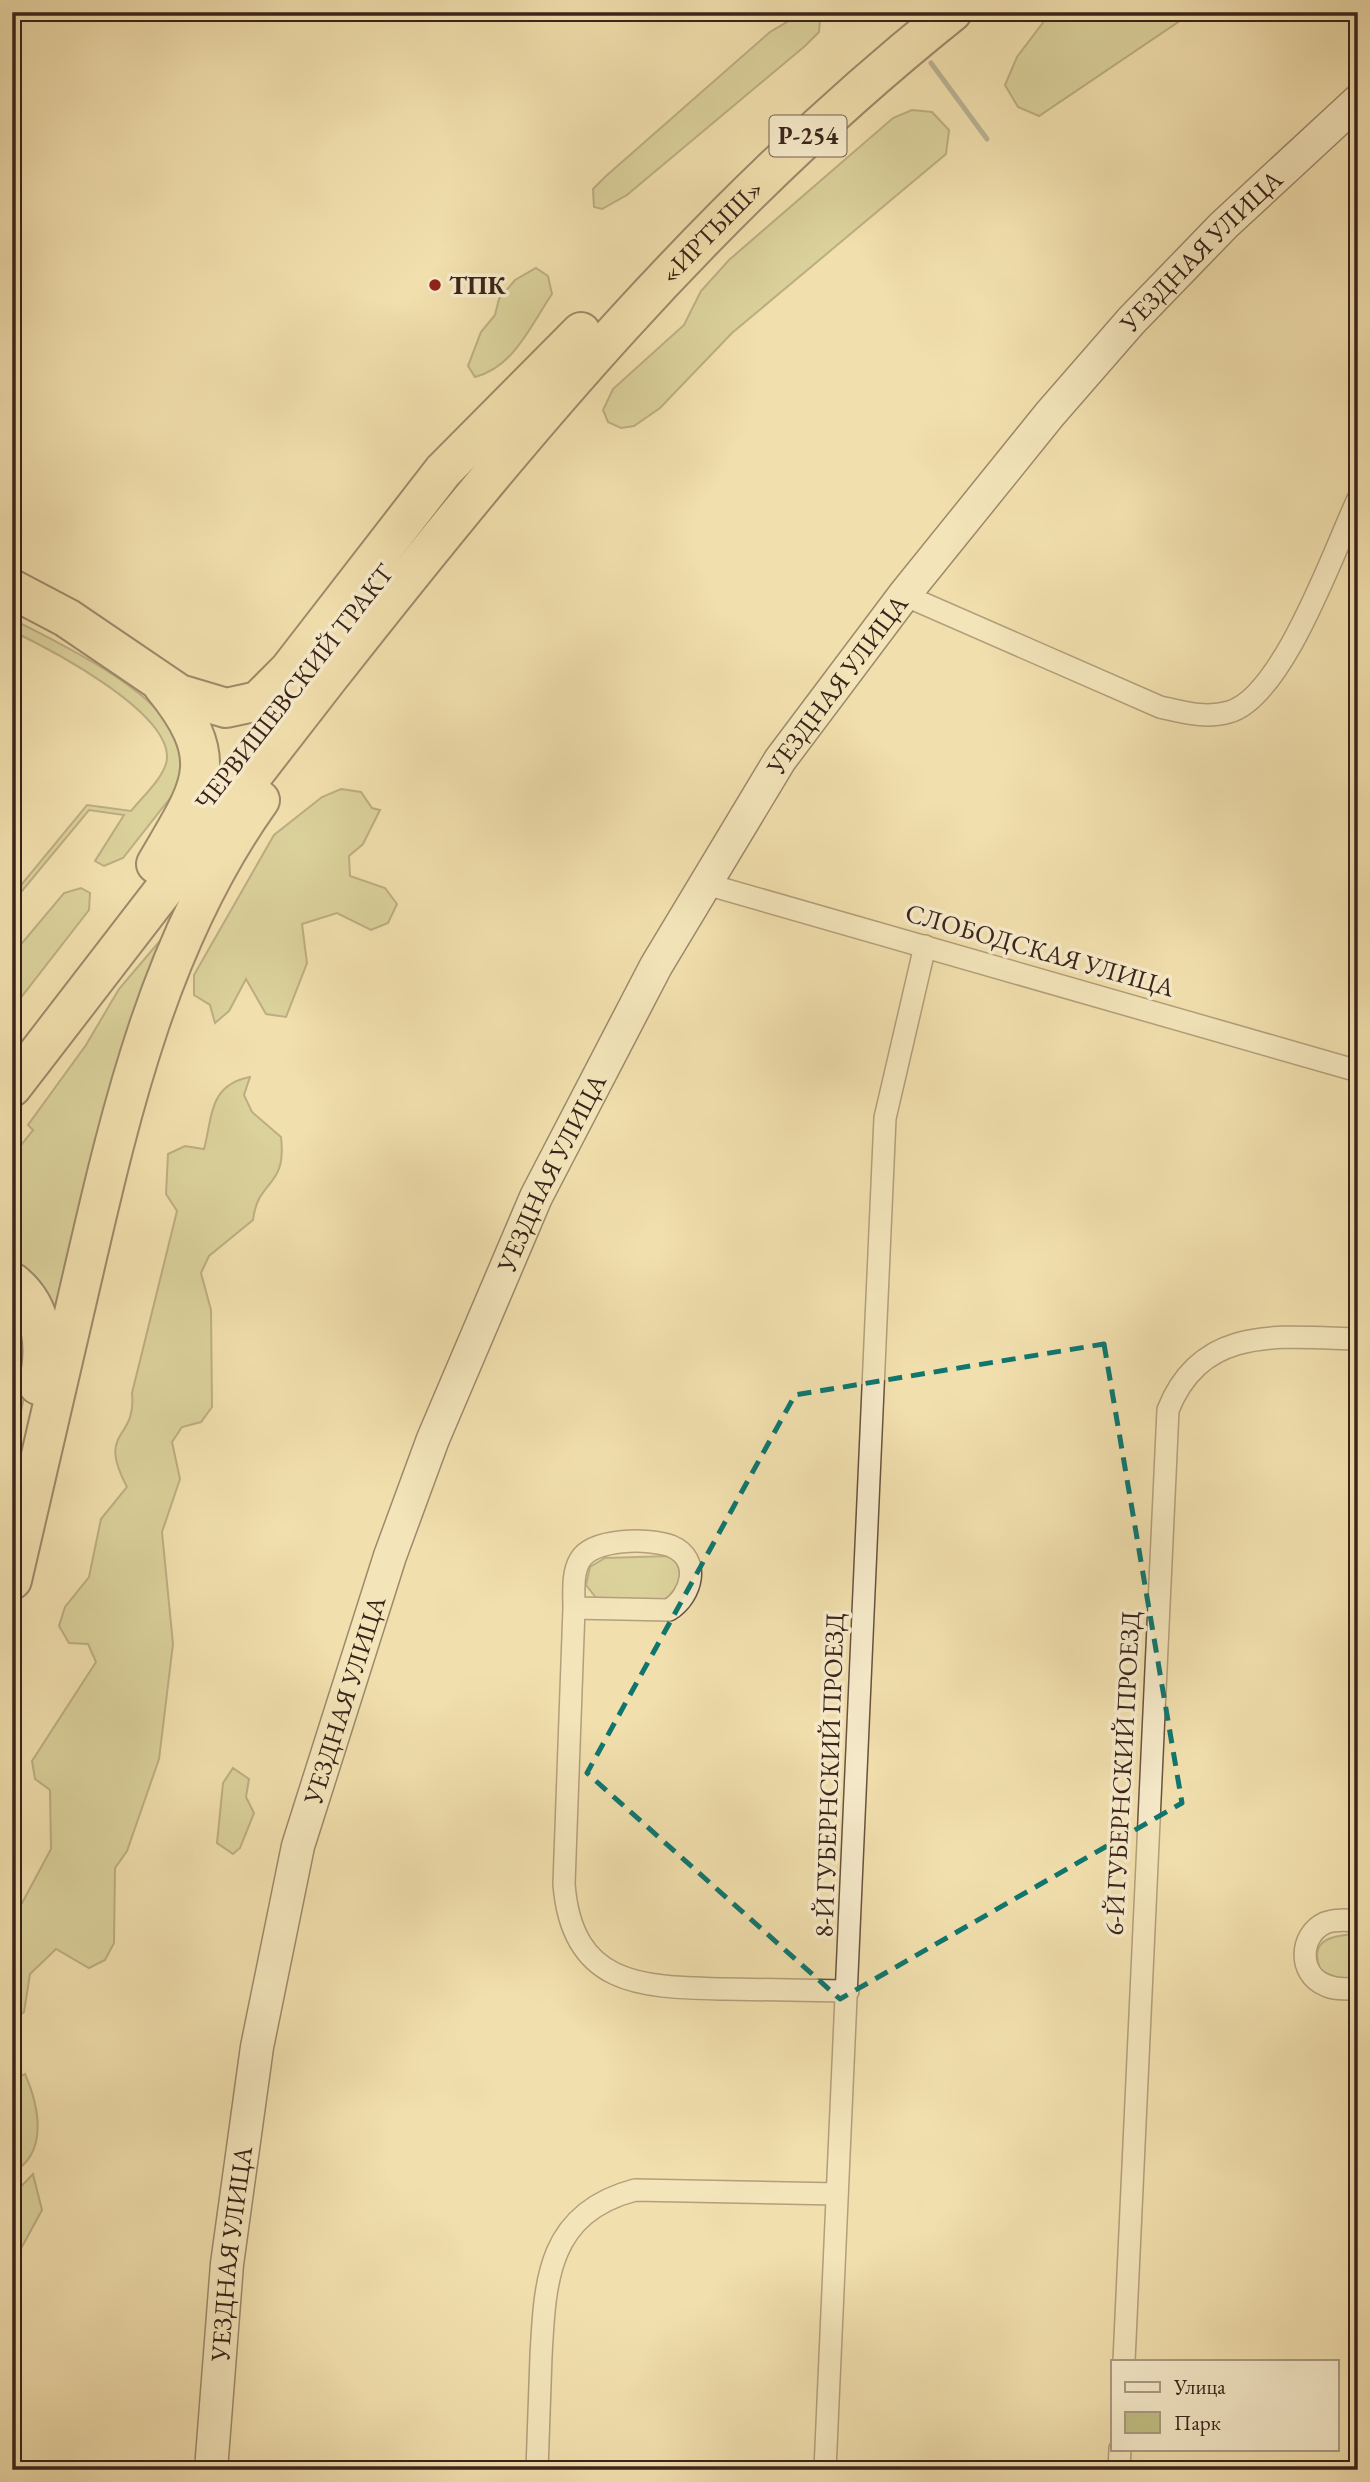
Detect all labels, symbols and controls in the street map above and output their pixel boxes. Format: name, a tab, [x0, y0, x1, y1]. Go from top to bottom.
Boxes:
road number: Р-254	[770, 116, 846, 156]
street label: УЕЗДНАЯ УЛИЦА	[1112, 162, 1290, 340]
street label: «ИРТЫШ»	[652, 172, 770, 290]
place label: ТПК	[449, 268, 507, 302]
marker: ТПК	[427, 277, 443, 293]
street label: ЧЕРВИШЕВСКИЙ ТРАКТ	[187, 556, 401, 817]
street label: УЕЗДНАЯ УЛИЦА	[758, 587, 916, 781]
street label: СЛОБОДСКАЯ УЛИЦА	[901, 895, 1179, 1005]
street label: УЕЗДНАЯ УЛИЦА	[489, 1067, 614, 1278]
street label: УЕЗДНАЯ УЛИЦА	[295, 1591, 394, 1809]
street label: 6-Й ГУБЕРНСКИЙ ПРОЕЗД	[1097, 1610, 1147, 1936]
street label: 8-Й ГУБЕРНСКИЙ ПРОЕЗД	[806, 1612, 852, 1938]
street label: УЕЗДНАЯ УЛИЦА	[202, 2143, 260, 2364]
legend	[1111, 2360, 1338, 2450]
text: Улица	[1173, 2373, 1226, 2400]
text: Парк	[1174, 2409, 1221, 2436]

